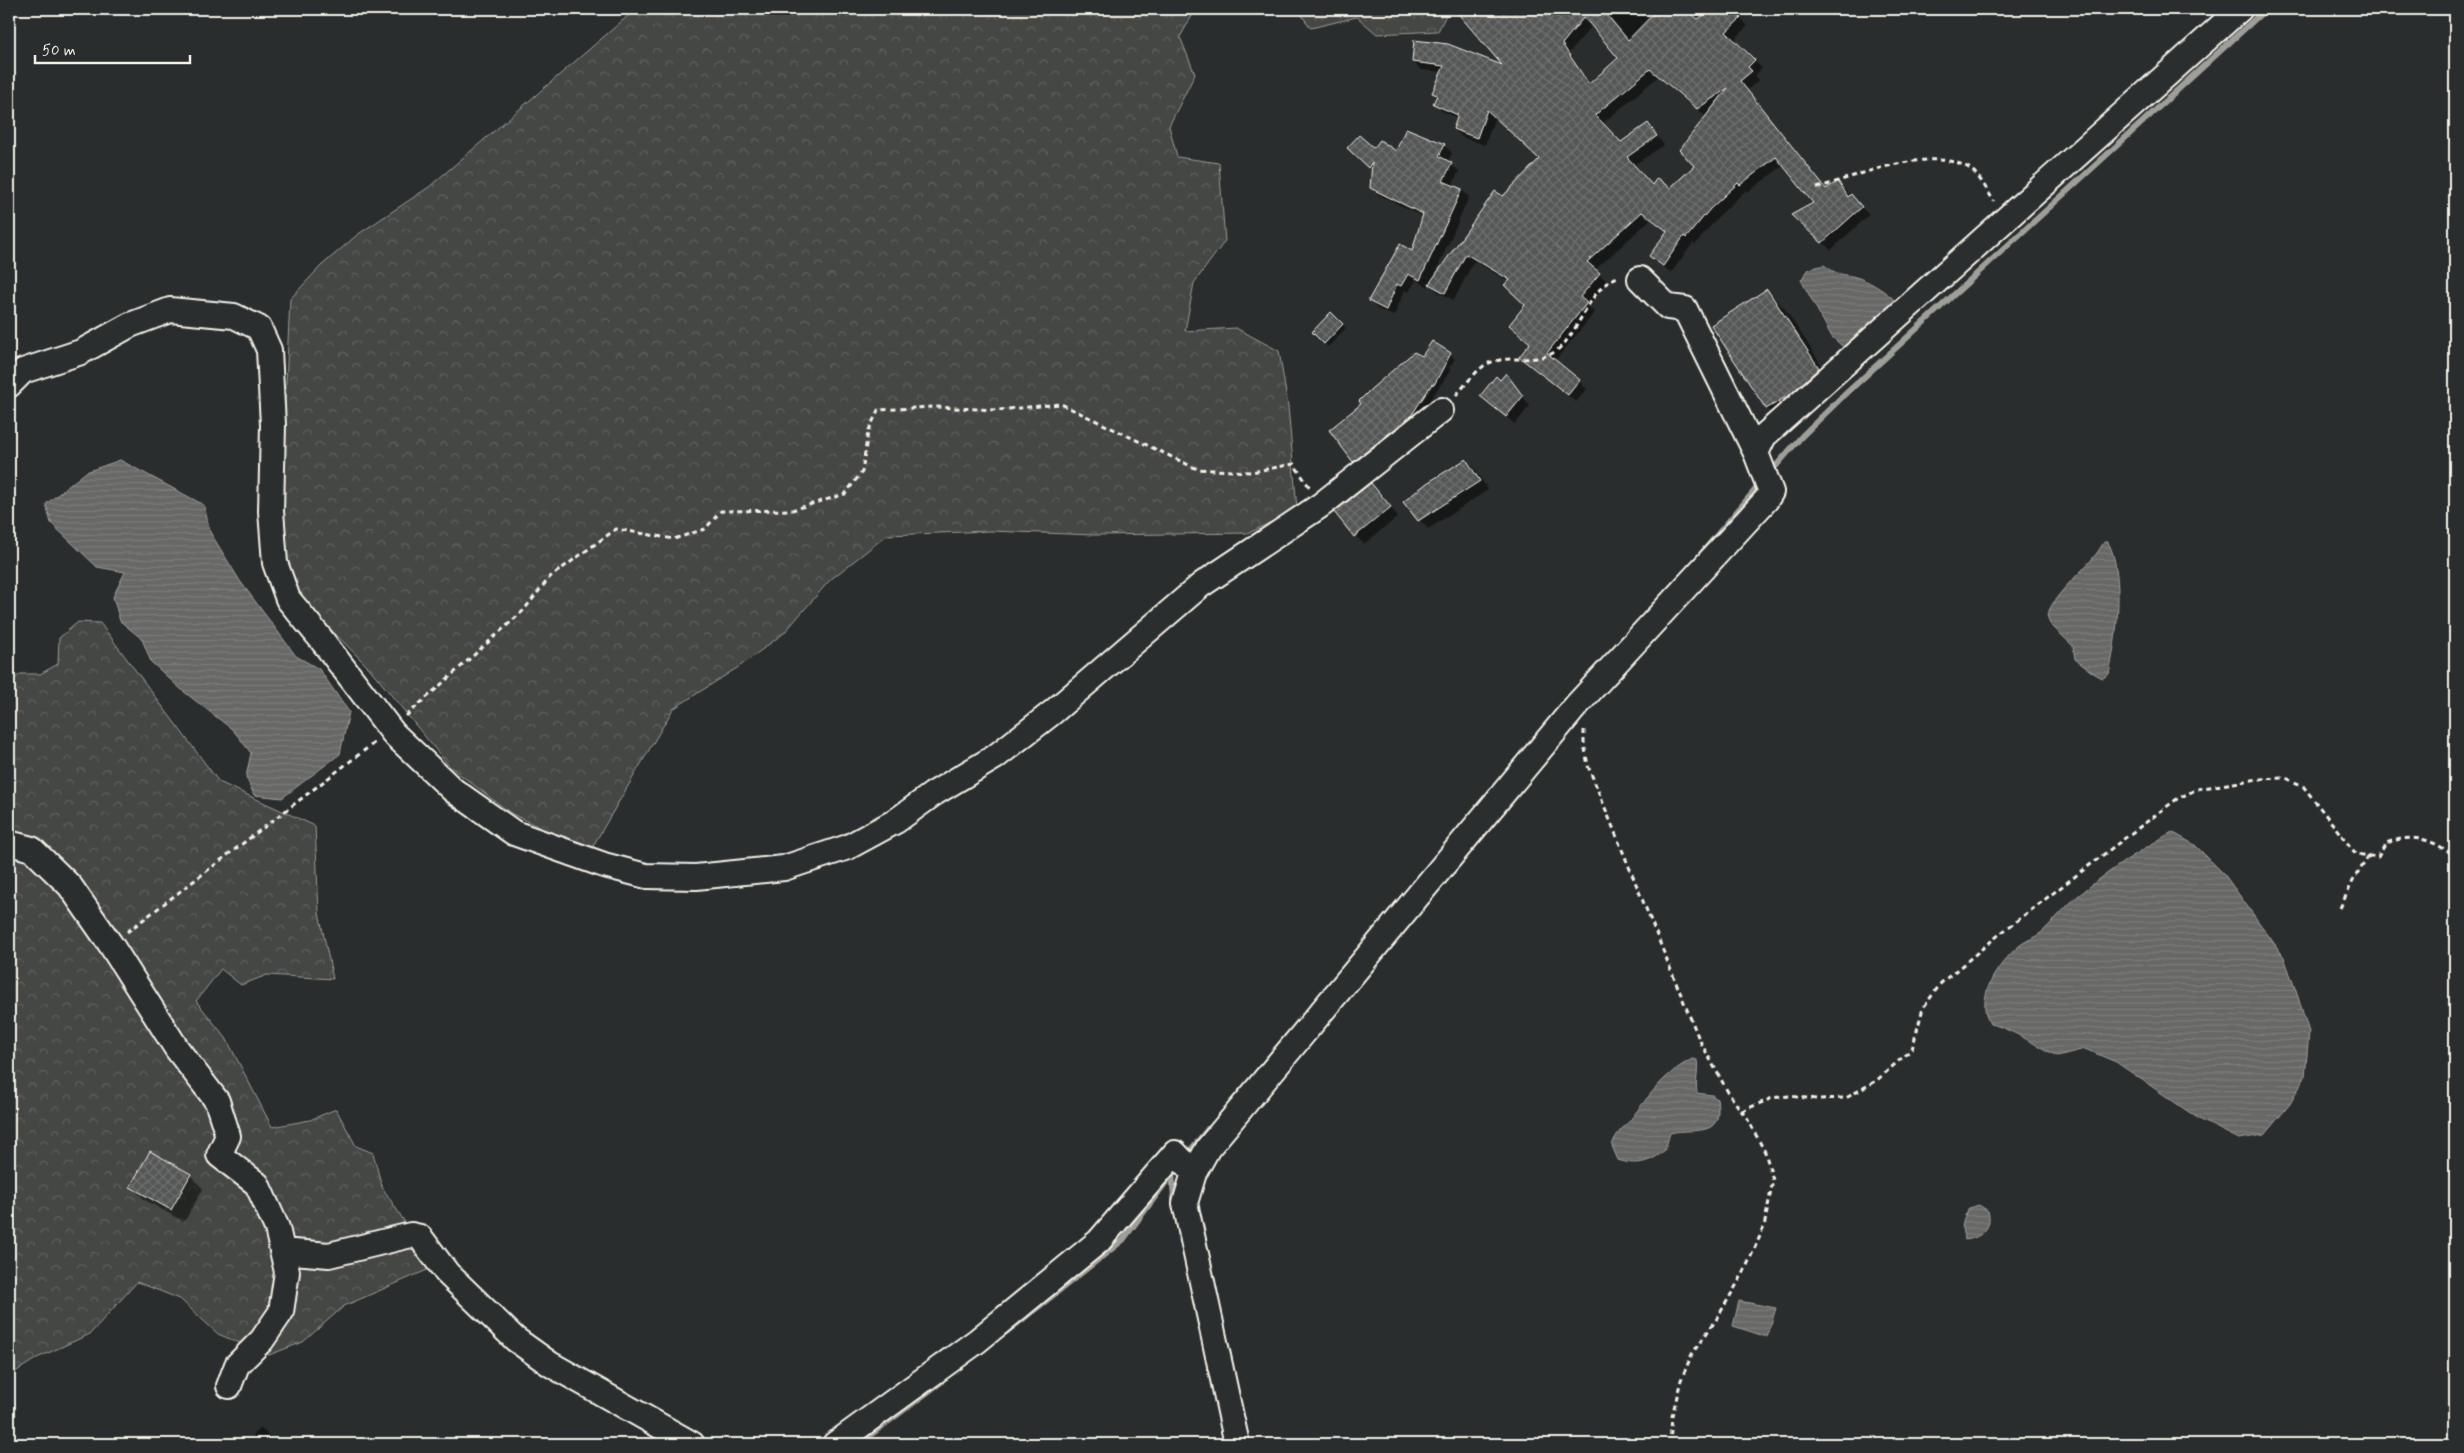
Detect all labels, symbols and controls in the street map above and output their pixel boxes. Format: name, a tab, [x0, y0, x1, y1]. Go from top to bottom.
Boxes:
scale bar	[35, 32, 190, 64]
text: 50 m	[42, 41, 76, 61]

